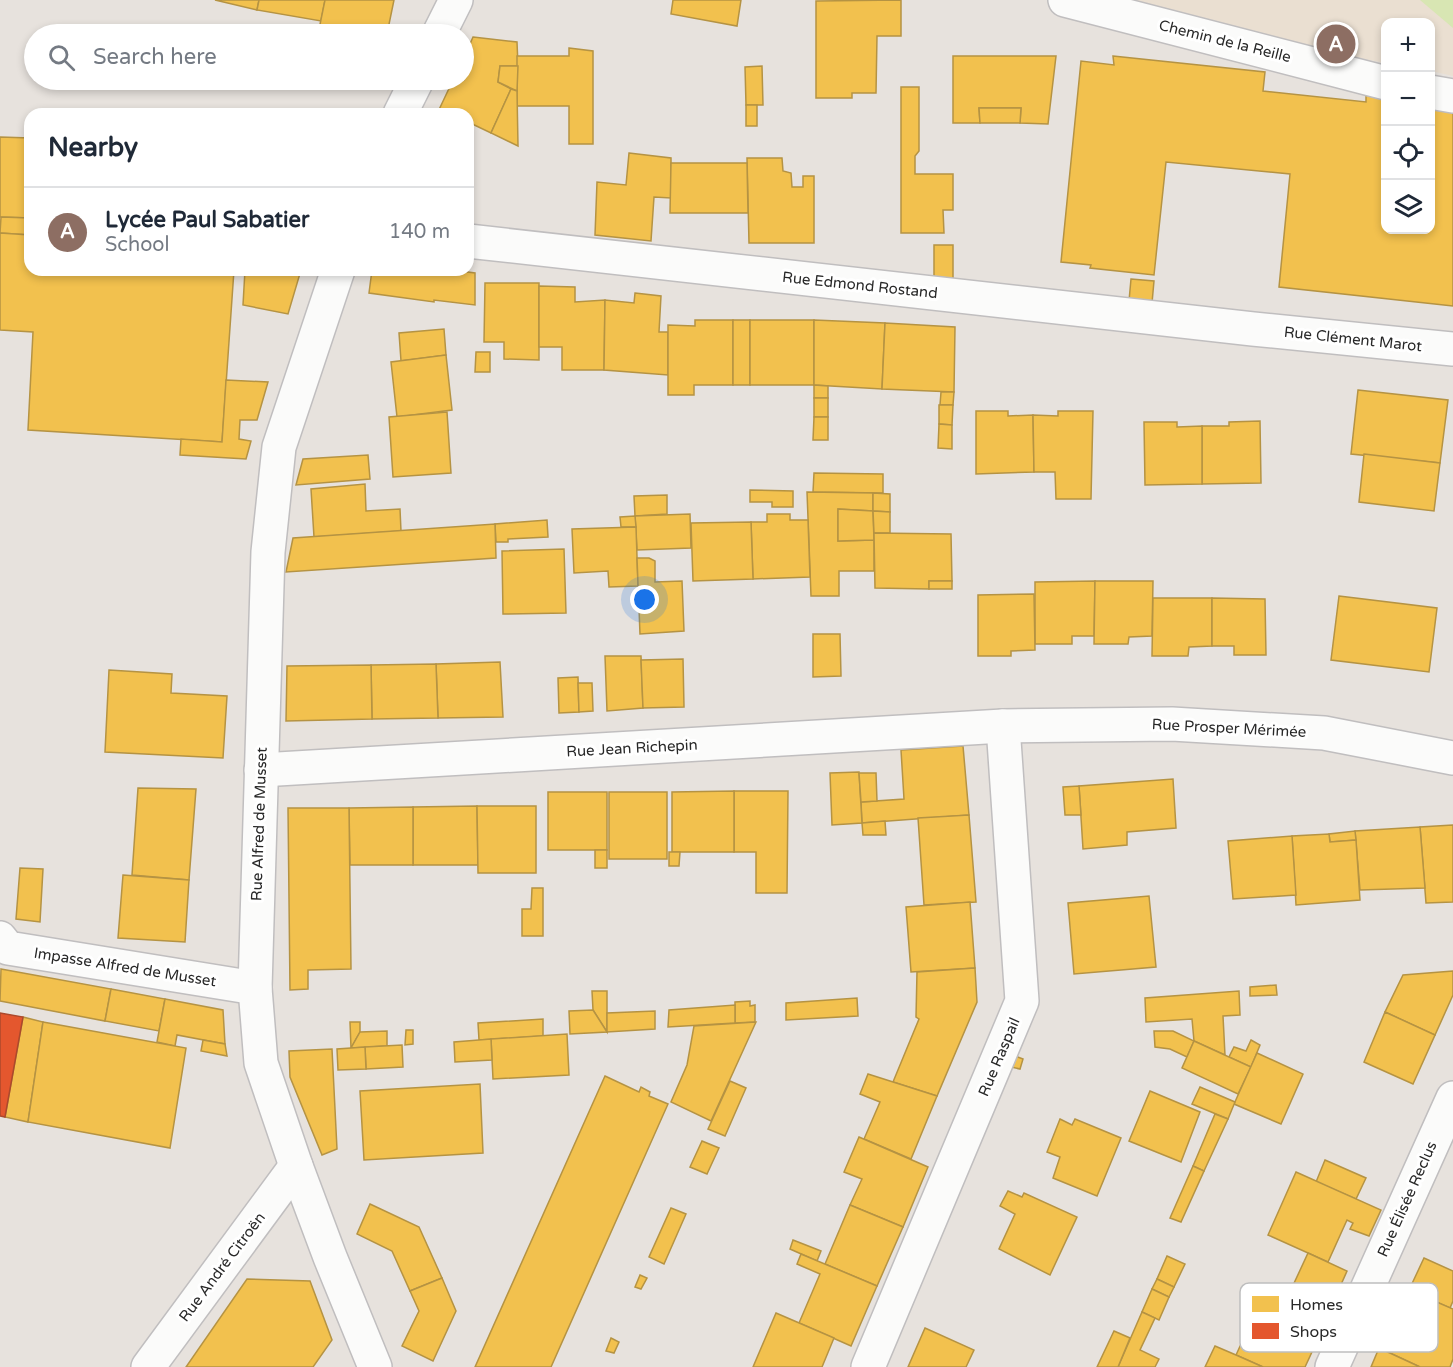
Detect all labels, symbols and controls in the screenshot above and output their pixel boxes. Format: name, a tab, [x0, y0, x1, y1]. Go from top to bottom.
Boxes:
street label: Chemin de la Reille	[1157, 16, 1293, 66]
map controls	[1381, 18, 1435, 234]
button: +	[1381, 18, 1435, 72]
pin: A	[1316, 22, 1356, 66]
search box	[24, 24, 474, 90]
icon: search	[45, 41, 78, 74]
text: Search here	[93, 44, 217, 70]
button: −	[1381, 72, 1435, 126]
button: locate	[1381, 126, 1435, 180]
text: Nearby	[48, 132, 138, 163]
button: layers	[1381, 180, 1435, 234]
text: Lycée Paul Sabatier	[105, 207, 309, 233]
text: A	[60, 220, 75, 244]
text: 140 m	[389, 220, 450, 244]
text: School	[105, 233, 169, 257]
street label: Rue Edmond Rostand	[781, 268, 939, 302]
street label: Rue Clément Marot	[1283, 323, 1423, 355]
your location	[630, 585, 659, 614]
street label: Rue Prosper Mérimée	[1151, 715, 1307, 741]
street label: Rue Jean Richepin	[566, 736, 698, 760]
street label: Rue Alfred de Musset	[247, 746, 271, 901]
street label: Impasse Alfred de Musset	[33, 944, 218, 990]
street label: Rue Raspail	[974, 1015, 1024, 1099]
street label: Rue Élisée Reclus	[1373, 1138, 1441, 1260]
street label: Rue André Citroën	[175, 1209, 269, 1325]
legend	[1240, 1283, 1438, 1352]
text: Homes	[1290, 1295, 1343, 1315]
text: Shops	[1290, 1322, 1337, 1342]

